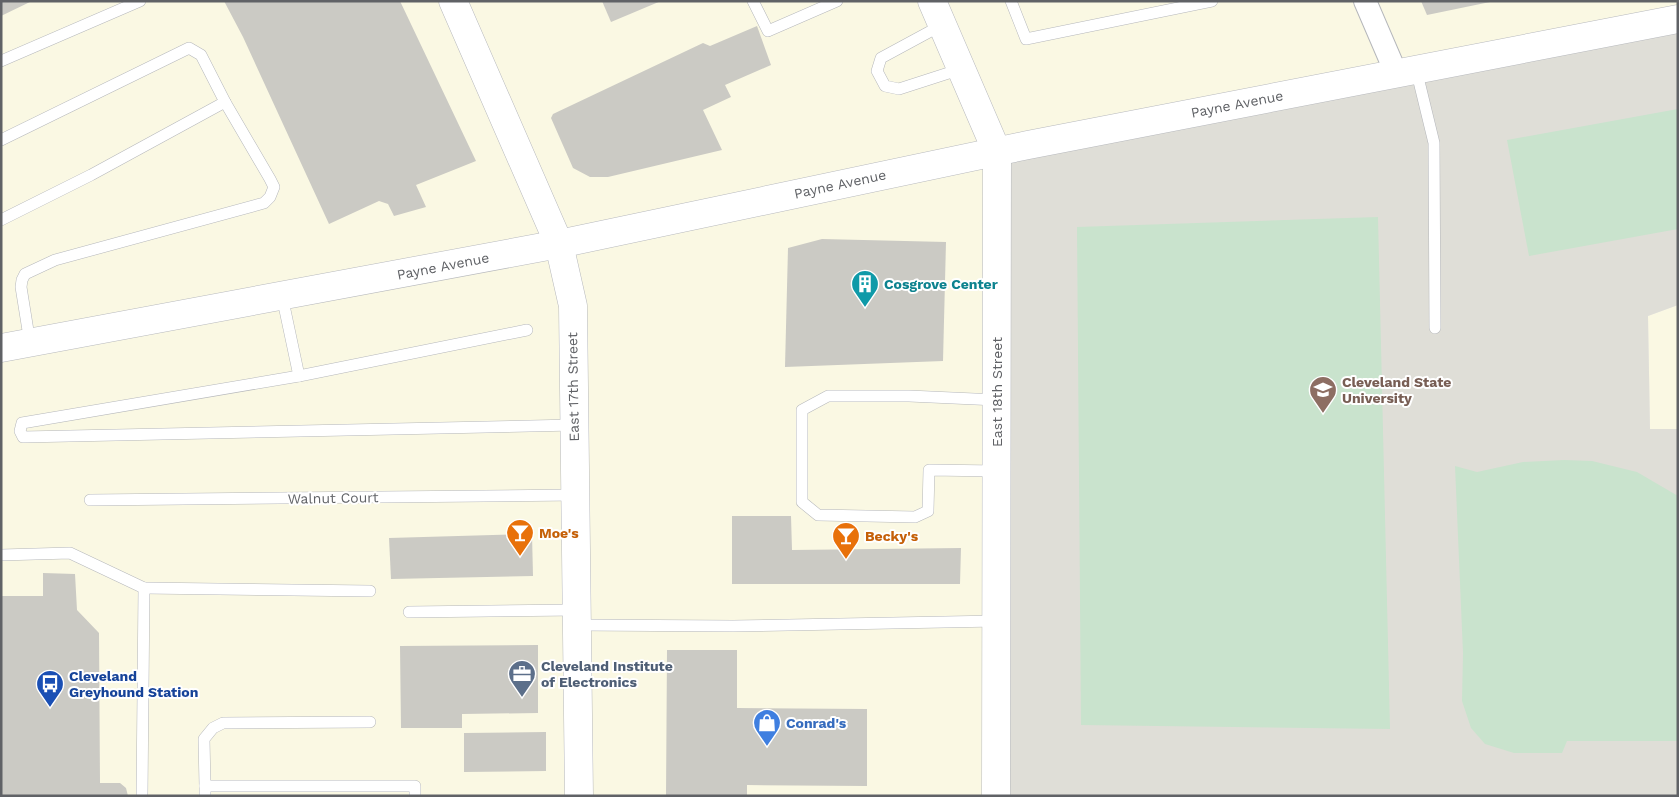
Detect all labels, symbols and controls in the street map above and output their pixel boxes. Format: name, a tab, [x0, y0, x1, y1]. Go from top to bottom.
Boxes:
street label: Payne Avenue	[1189, 87, 1285, 121]
street label: Payne Avenue	[792, 166, 888, 202]
street label: Payne Avenue	[395, 249, 491, 283]
building icon: Cosgrove Center	[850, 269, 880, 308]
place label: Cosgrove Center	[884, 276, 998, 292]
street label: East 17th Street	[564, 332, 582, 442]
street label: East 18th Street	[989, 337, 1005, 447]
place label: Cleveland State University	[1342, 374, 1451, 406]
school or university icon: Cleveland State University	[1308, 375, 1338, 414]
street label: Walnut Court	[287, 489, 379, 507]
bar icon: Moe's	[505, 518, 535, 557]
bar icon: Becky's	[831, 521, 861, 560]
place label: Moe's	[539, 525, 579, 541]
place label: Becky's	[865, 528, 919, 544]
place label: Cleveland Institute of Electronics	[541, 658, 673, 690]
office icon: Cleveland Institute of Electronics	[507, 659, 537, 698]
place label: Cleveland Greyhound Station	[69, 668, 198, 700]
bus stop icon: Cleveland Greyhound Station	[35, 669, 65, 708]
shop icon: Conrad's	[752, 708, 782, 747]
place label: Conrad's	[786, 715, 847, 731]

